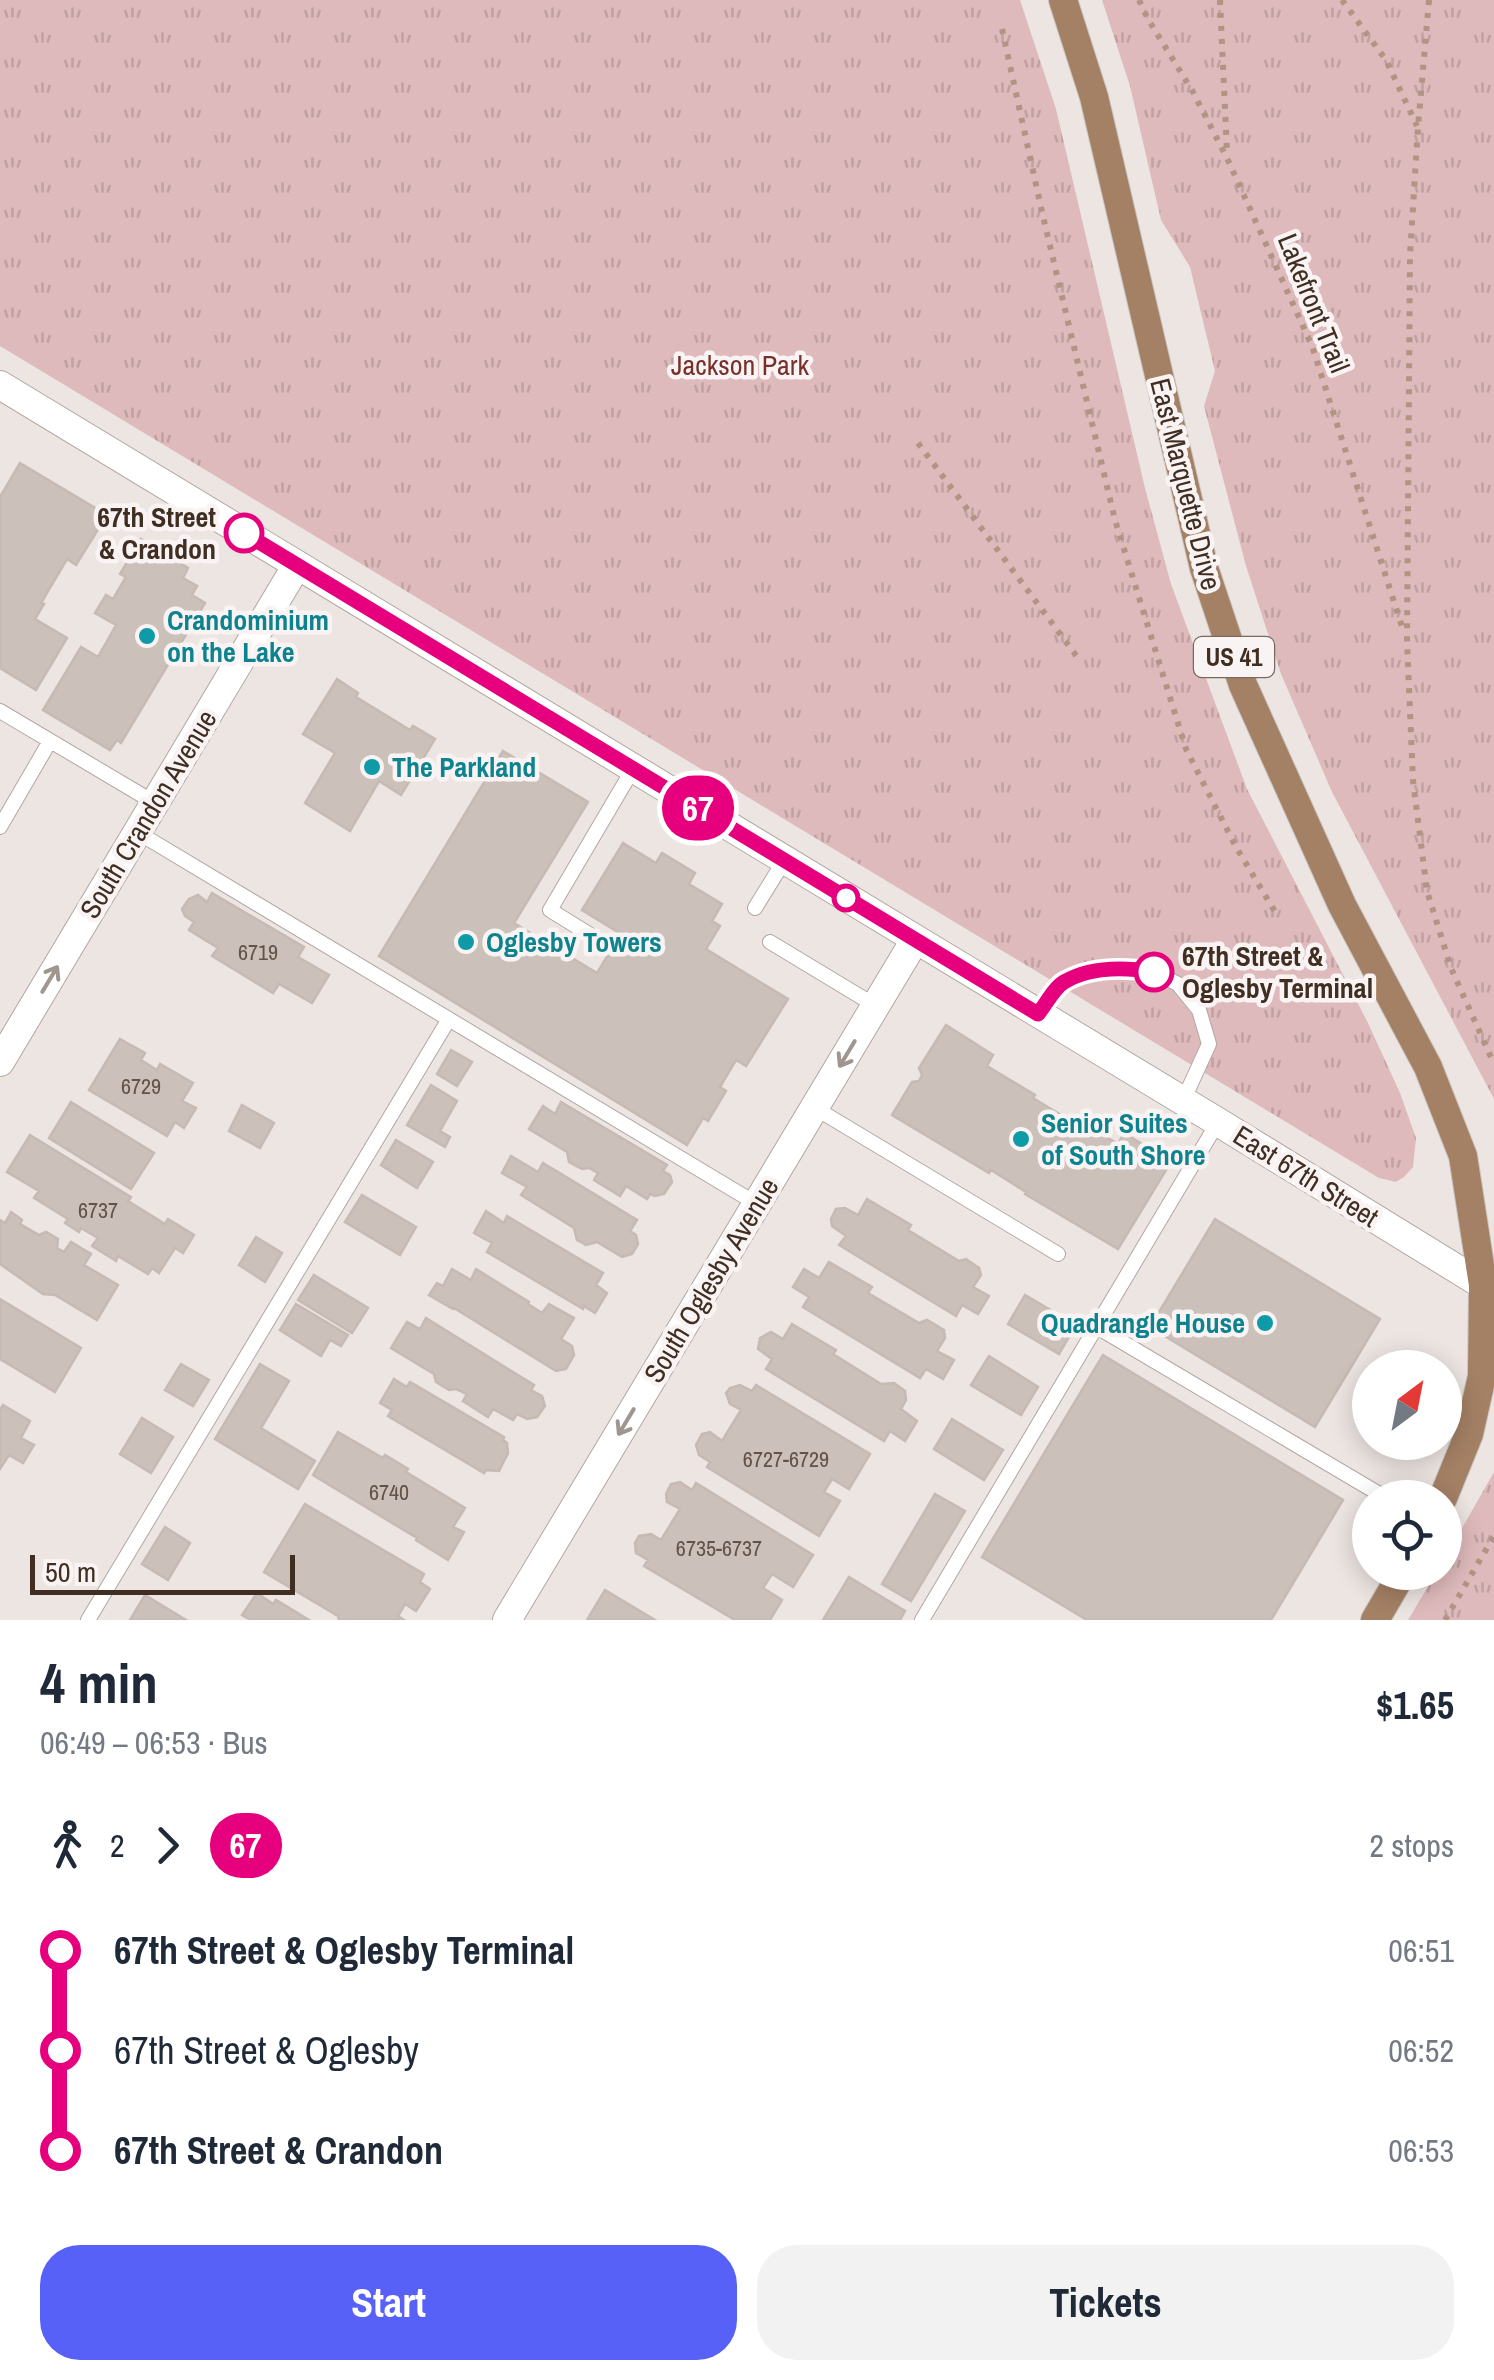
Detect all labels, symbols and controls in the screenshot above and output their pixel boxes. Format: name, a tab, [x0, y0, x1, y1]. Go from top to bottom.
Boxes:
street label: Lakefront Trail	[1269, 228, 1359, 378]
park label: Jackson Park	[671, 346, 809, 384]
street label: East Marquette Drive	[1141, 374, 1231, 594]
place label: 67th Street & Crandon	[97, 498, 216, 568]
marker: 67th Street & Crandon	[225, 514, 263, 552]
place label: Crandominium on the Lake	[167, 601, 329, 671]
marker: Crandominium on the Lake	[136, 625, 158, 647]
road number: US 41	[1194, 637, 1274, 677]
street label: South Crandon Avenue	[71, 703, 225, 925]
place label: The Parkland	[392, 748, 536, 786]
marker: The Parkland	[361, 756, 383, 778]
line badge: 67	[653, 776, 743, 840]
text: 67	[682, 785, 714, 832]
unlabelled marker	[833, 885, 859, 911]
place label: Oglesby Towers	[486, 923, 662, 961]
marker: Oglesby Towers	[455, 931, 477, 953]
house number: 6719	[238, 937, 278, 967]
place label: 67th Street & Oglesby Terminal	[1182, 937, 1373, 1007]
marker: 67th Street & Oglesby Terminal	[1135, 953, 1173, 991]
one-way arrow	[40, 965, 60, 994]
one-way arrow	[837, 1039, 857, 1068]
house number: 6729	[121, 1071, 161, 1101]
place label: Senior Suites of South Shore	[1041, 1104, 1206, 1174]
street label: East 67th Street	[1226, 1116, 1386, 1236]
marker: Senior Suites of South Shore	[1010, 1128, 1032, 1150]
street label: South Oglesby Avenue	[635, 1170, 787, 1390]
house number: 6737	[78, 1195, 118, 1225]
place label: Quadrangle House	[1041, 1304, 1245, 1342]
marker: Quadrangle House	[1254, 1312, 1276, 1334]
north arrow	[1352, 1350, 1462, 1460]
map controls	[1352, 1350, 1462, 1590]
one-way arrow	[616, 1407, 636, 1436]
house number: 6727-6729	[743, 1444, 829, 1474]
house number: 6740	[369, 1477, 409, 1507]
button: locate	[1352, 1480, 1462, 1590]
house number: 6735-6737	[676, 1533, 762, 1563]
scale bar	[30, 1550, 295, 1594]
text: 50 m	[45, 1553, 96, 1591]
text: 4 min	[40, 1646, 158, 1720]
text: $1.65	[1376, 1680, 1454, 1731]
text: 06:49 – 06:53 · Bus	[40, 1721, 268, 1764]
icon: walk	[40, 1818, 95, 1873]
icon: forward	[140, 1818, 195, 1873]
text: 67	[230, 1822, 262, 1869]
text: 2	[110, 1824, 125, 1867]
text: 2 stops	[1369, 1824, 1454, 1867]
text: 67th Street & Oglesby Terminal	[114, 1925, 574, 1976]
text: 06:51	[1388, 1929, 1454, 1972]
text: 67th Street & Oglesby	[114, 2025, 419, 2076]
text: 06:52	[1388, 2029, 1454, 2072]
text: 67th Street & Crandon	[114, 2125, 443, 2176]
text: 06:53	[1388, 2129, 1454, 2172]
button: Start	[40, 2245, 737, 2360]
button: Tickets	[757, 2245, 1454, 2360]

